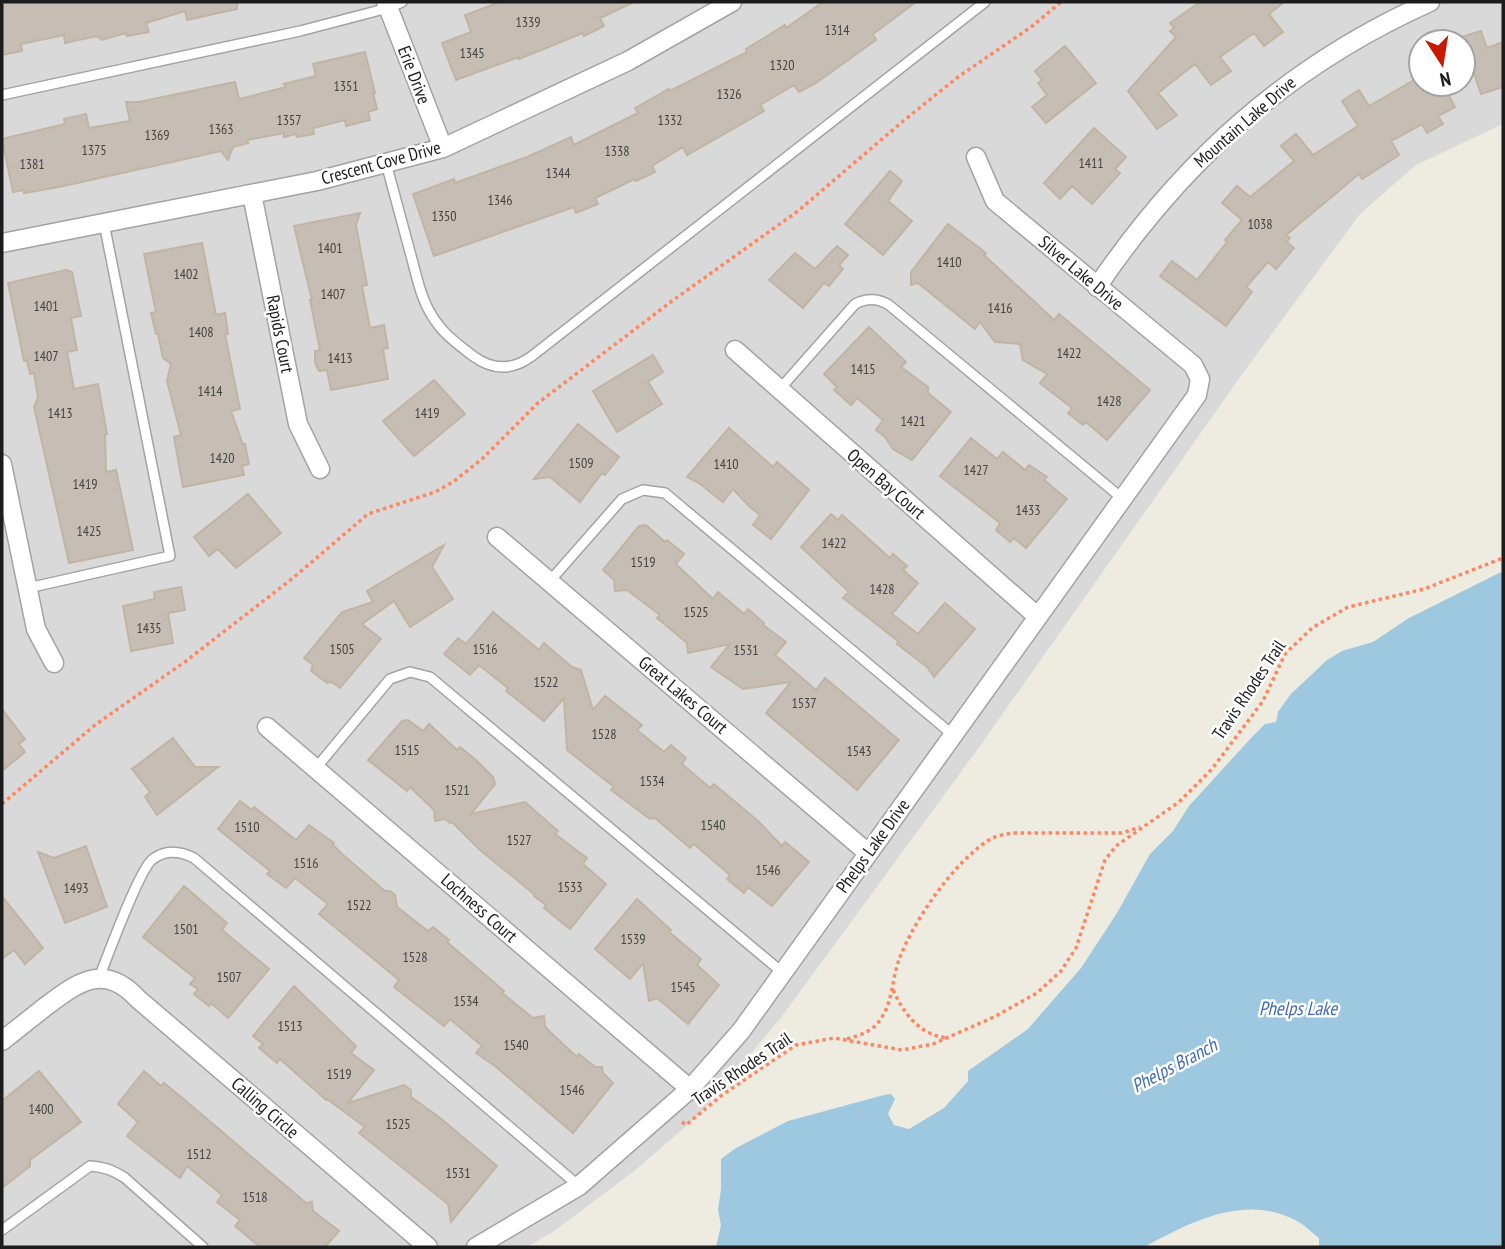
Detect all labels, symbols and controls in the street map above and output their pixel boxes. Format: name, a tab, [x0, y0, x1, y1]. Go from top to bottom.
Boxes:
house number: 1339	[515, 13, 541, 31]
house number: 1314	[824, 21, 850, 39]
north arrow	[1407, 28, 1477, 98]
street label: Erie Drive	[393, 42, 436, 107]
house number: 1345	[459, 44, 485, 62]
house number: 1320	[769, 56, 795, 74]
text: N	[1438, 67, 1453, 92]
street label: Mountain Lake Drive	[1189, 71, 1300, 172]
house number: 1351	[333, 77, 359, 95]
house number: 1326	[716, 85, 742, 103]
house number: 1357	[276, 111, 302, 129]
house number: 1332	[657, 111, 683, 129]
house number: 1363	[208, 120, 234, 138]
house number: 1369	[144, 126, 170, 144]
street label: Crescent Cove Drive	[319, 135, 443, 190]
house number: 1375	[81, 141, 107, 159]
house number: 1338	[604, 142, 630, 160]
house number: 1411	[1078, 154, 1104, 172]
house number: 1381	[19, 155, 45, 173]
house number: 1344	[545, 164, 571, 182]
house number: 1346	[487, 191, 513, 209]
house number: 1350	[431, 207, 457, 225]
house number: 1038	[1247, 215, 1273, 233]
street label: Silver Lake Drive	[1034, 230, 1129, 315]
house number: 1401	[317, 239, 343, 257]
house number: 1410	[936, 253, 962, 271]
house number: 1402	[173, 265, 199, 283]
house number: 1407	[320, 285, 346, 303]
street label: Rapids Court	[262, 293, 299, 375]
house number: 1401	[33, 297, 59, 315]
house number: 1416	[987, 299, 1013, 317]
house number: 1408	[188, 323, 214, 341]
house number: 1422	[1056, 344, 1082, 362]
house number: 1407	[33, 347, 59, 365]
house number: 1413	[327, 349, 353, 367]
house number: 1415	[850, 360, 876, 378]
house number: 1414	[197, 382, 223, 400]
house number: 1428	[1096, 392, 1122, 410]
house number: 1413	[47, 404, 73, 422]
house number: 1419	[414, 404, 440, 422]
house number: 1421	[900, 412, 926, 430]
street label: Open Bay Court	[842, 443, 930, 524]
house number: 1420	[209, 449, 235, 467]
house number: 1509	[568, 454, 594, 472]
house number: 1410	[713, 455, 739, 473]
house number: 1427	[963, 461, 989, 479]
house number: 1419	[72, 475, 98, 493]
house number: 1433	[1015, 501, 1041, 519]
house number: 1425	[76, 522, 102, 540]
house number: 1422	[821, 534, 847, 552]
house number: 1519	[630, 553, 656, 571]
house number: 1428	[869, 580, 895, 598]
house number: 1525	[683, 603, 709, 621]
house number: 1435	[136, 619, 162, 637]
street label: Travis Rhodes Trail	[1207, 635, 1291, 744]
house number: 1505	[329, 640, 355, 658]
house number: 1516	[472, 640, 498, 658]
house number: 1531	[733, 641, 759, 659]
street label: Great Lakes Court	[634, 651, 733, 739]
house number: 1522	[533, 673, 559, 691]
house number: 1537	[791, 694, 817, 712]
house number: 1528	[591, 725, 617, 743]
house number: 1515	[394, 741, 420, 759]
house number: 1543	[846, 742, 872, 760]
house number: 1534	[639, 772, 665, 790]
house number: 1521	[444, 781, 470, 799]
street label: Phelps Lake Drive	[831, 794, 914, 897]
house number: 1540	[700, 816, 726, 834]
house number: 1510	[234, 818, 260, 836]
house number: 1527	[506, 831, 532, 849]
house number: 1516	[293, 854, 319, 872]
house number: 1546	[755, 861, 781, 879]
street label: Lochness Court	[436, 868, 522, 947]
house number: 1533	[557, 878, 583, 896]
house number: 1493	[63, 879, 89, 897]
house number: 1522	[346, 896, 372, 914]
house number: 1501	[173, 920, 199, 938]
house number: 1539	[620, 930, 646, 948]
house number: 1528	[402, 948, 428, 966]
house number: 1507	[216, 968, 242, 986]
house number: 1545	[670, 978, 696, 996]
house number: 1534	[453, 992, 479, 1010]
water label: Phelps Lake	[1259, 996, 1338, 1020]
house number: 1513	[277, 1017, 303, 1035]
street label: Travis Rhodes Trail	[688, 1026, 797, 1110]
water label: Phelps Branch	[1127, 1032, 1222, 1097]
house number: 1540	[503, 1036, 529, 1054]
house number: 1519	[326, 1065, 352, 1083]
street label: Calling Circle	[227, 1072, 304, 1143]
house number: 1546	[559, 1081, 585, 1099]
house number: 1400	[28, 1100, 54, 1118]
house number: 1525	[385, 1115, 411, 1133]
house number: 1512	[186, 1145, 212, 1163]
house number: 1531	[445, 1164, 471, 1182]
house number: 1518	[242, 1188, 268, 1206]

